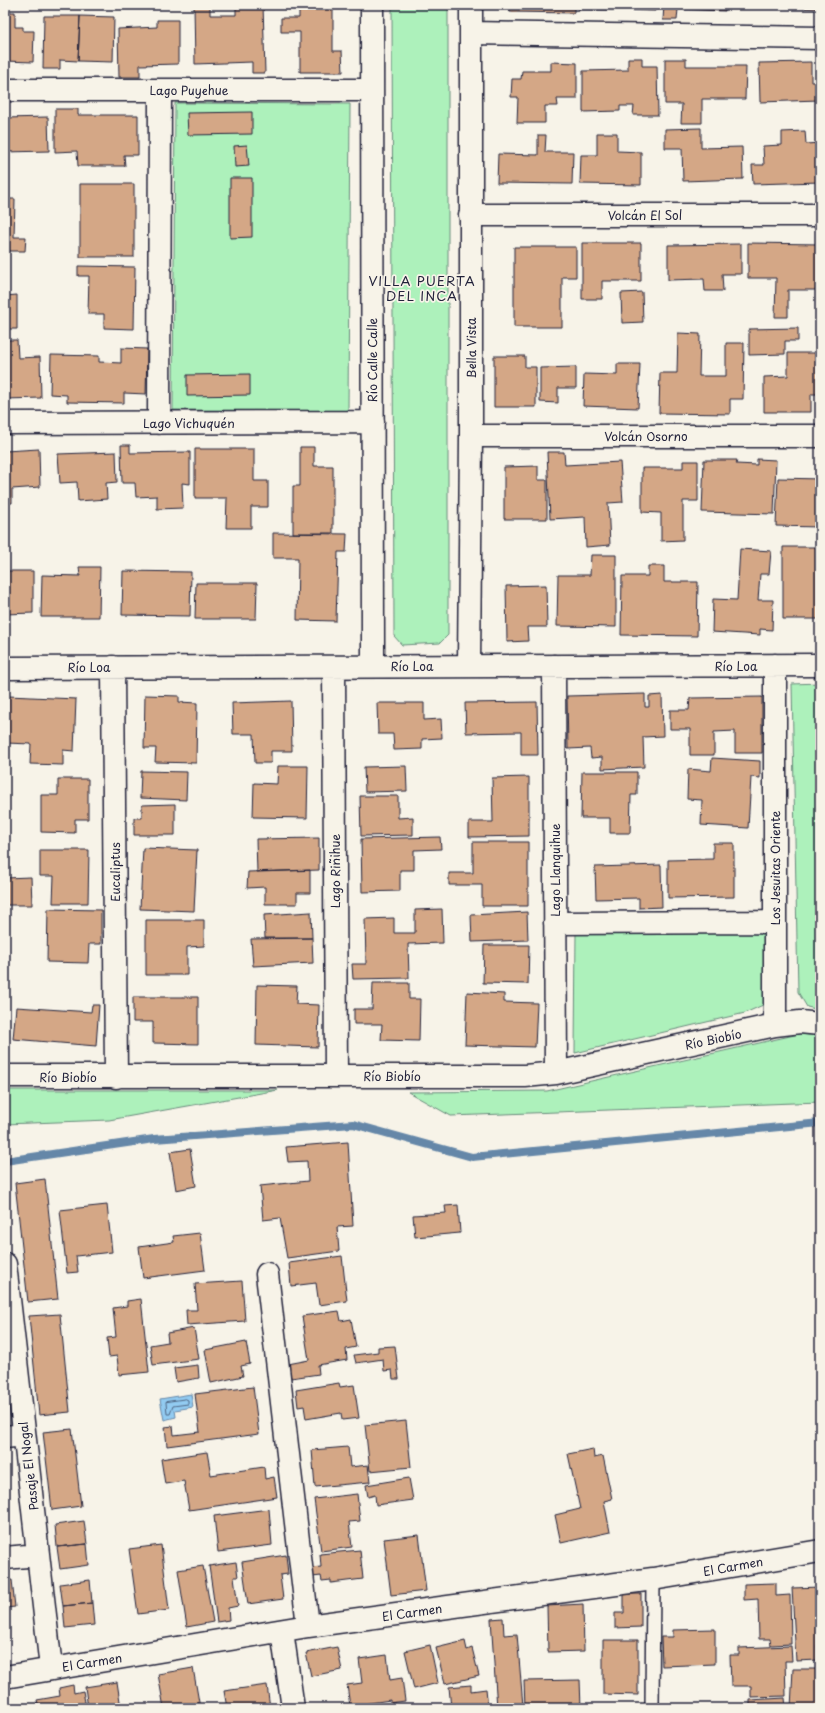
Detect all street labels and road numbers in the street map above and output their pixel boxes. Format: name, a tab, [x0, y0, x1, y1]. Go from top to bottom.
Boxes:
street label: Lago Puyehue	[150, 81, 229, 99]
street label: Volcán El Sol	[608, 206, 682, 224]
street label: Río Calle Calle	[363, 317, 381, 402]
street label: Bella Vista	[462, 317, 480, 378]
street label: Lago Vichuquén	[143, 414, 235, 432]
street label: Volcán Osorno	[604, 427, 688, 445]
street label: Río Loa	[391, 657, 434, 675]
street label: Río Loa	[715, 657, 758, 675]
street label: Río Loa	[68, 658, 111, 676]
street label: Los Jesuitas Oriente	[766, 810, 784, 925]
street label: Lago Llanquihue	[546, 823, 564, 917]
street label: Lago Riñihue	[326, 833, 344, 908]
street label: Eucaliptus	[106, 842, 124, 902]
street label: Río Biobío	[683, 1024, 743, 1054]
street label: Río Biobío	[363, 1067, 421, 1085]
street label: Río Biobío	[39, 1068, 97, 1086]
street label: Pasaje El Nogal	[14, 1421, 42, 1511]
street label: El Carmen	[702, 1552, 764, 1580]
street label: El Carmen	[381, 1599, 443, 1625]
street label: El Carmen	[61, 1648, 123, 1676]

